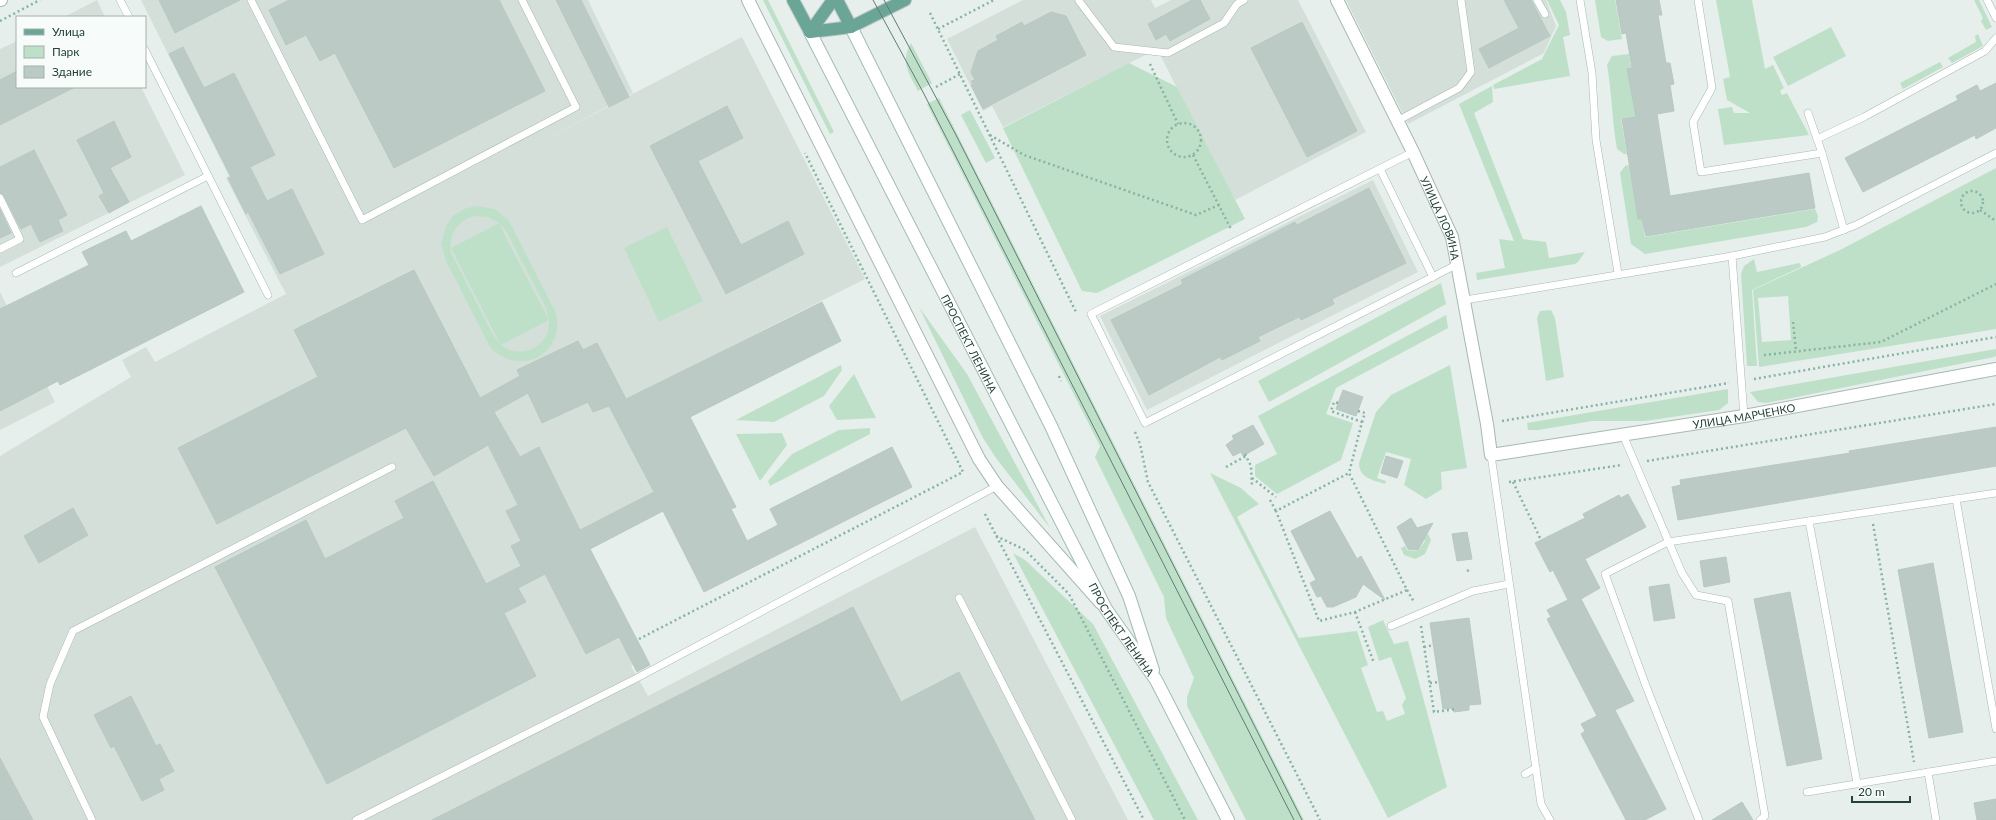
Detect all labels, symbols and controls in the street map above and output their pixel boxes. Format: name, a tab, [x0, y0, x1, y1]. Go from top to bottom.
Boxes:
legend	[16, 16, 146, 88]
text: Улица	[52, 24, 85, 39]
text: Парк	[52, 44, 80, 59]
text: Здание	[52, 64, 92, 79]
street label: УЛИЦА ЛОВИНА	[1418, 174, 1463, 262]
street label: ПРОСПЕКТ ЛЕНИНА	[939, 292, 1001, 395]
street label: УЛИЦА МАРЧЕНКО	[1692, 400, 1796, 430]
street label: ПРОСПЕКТ ЛЕНИНА	[1087, 580, 1158, 679]
scale bar	[1852, 778, 1910, 804]
text: 20 m	[1858, 784, 1885, 799]

